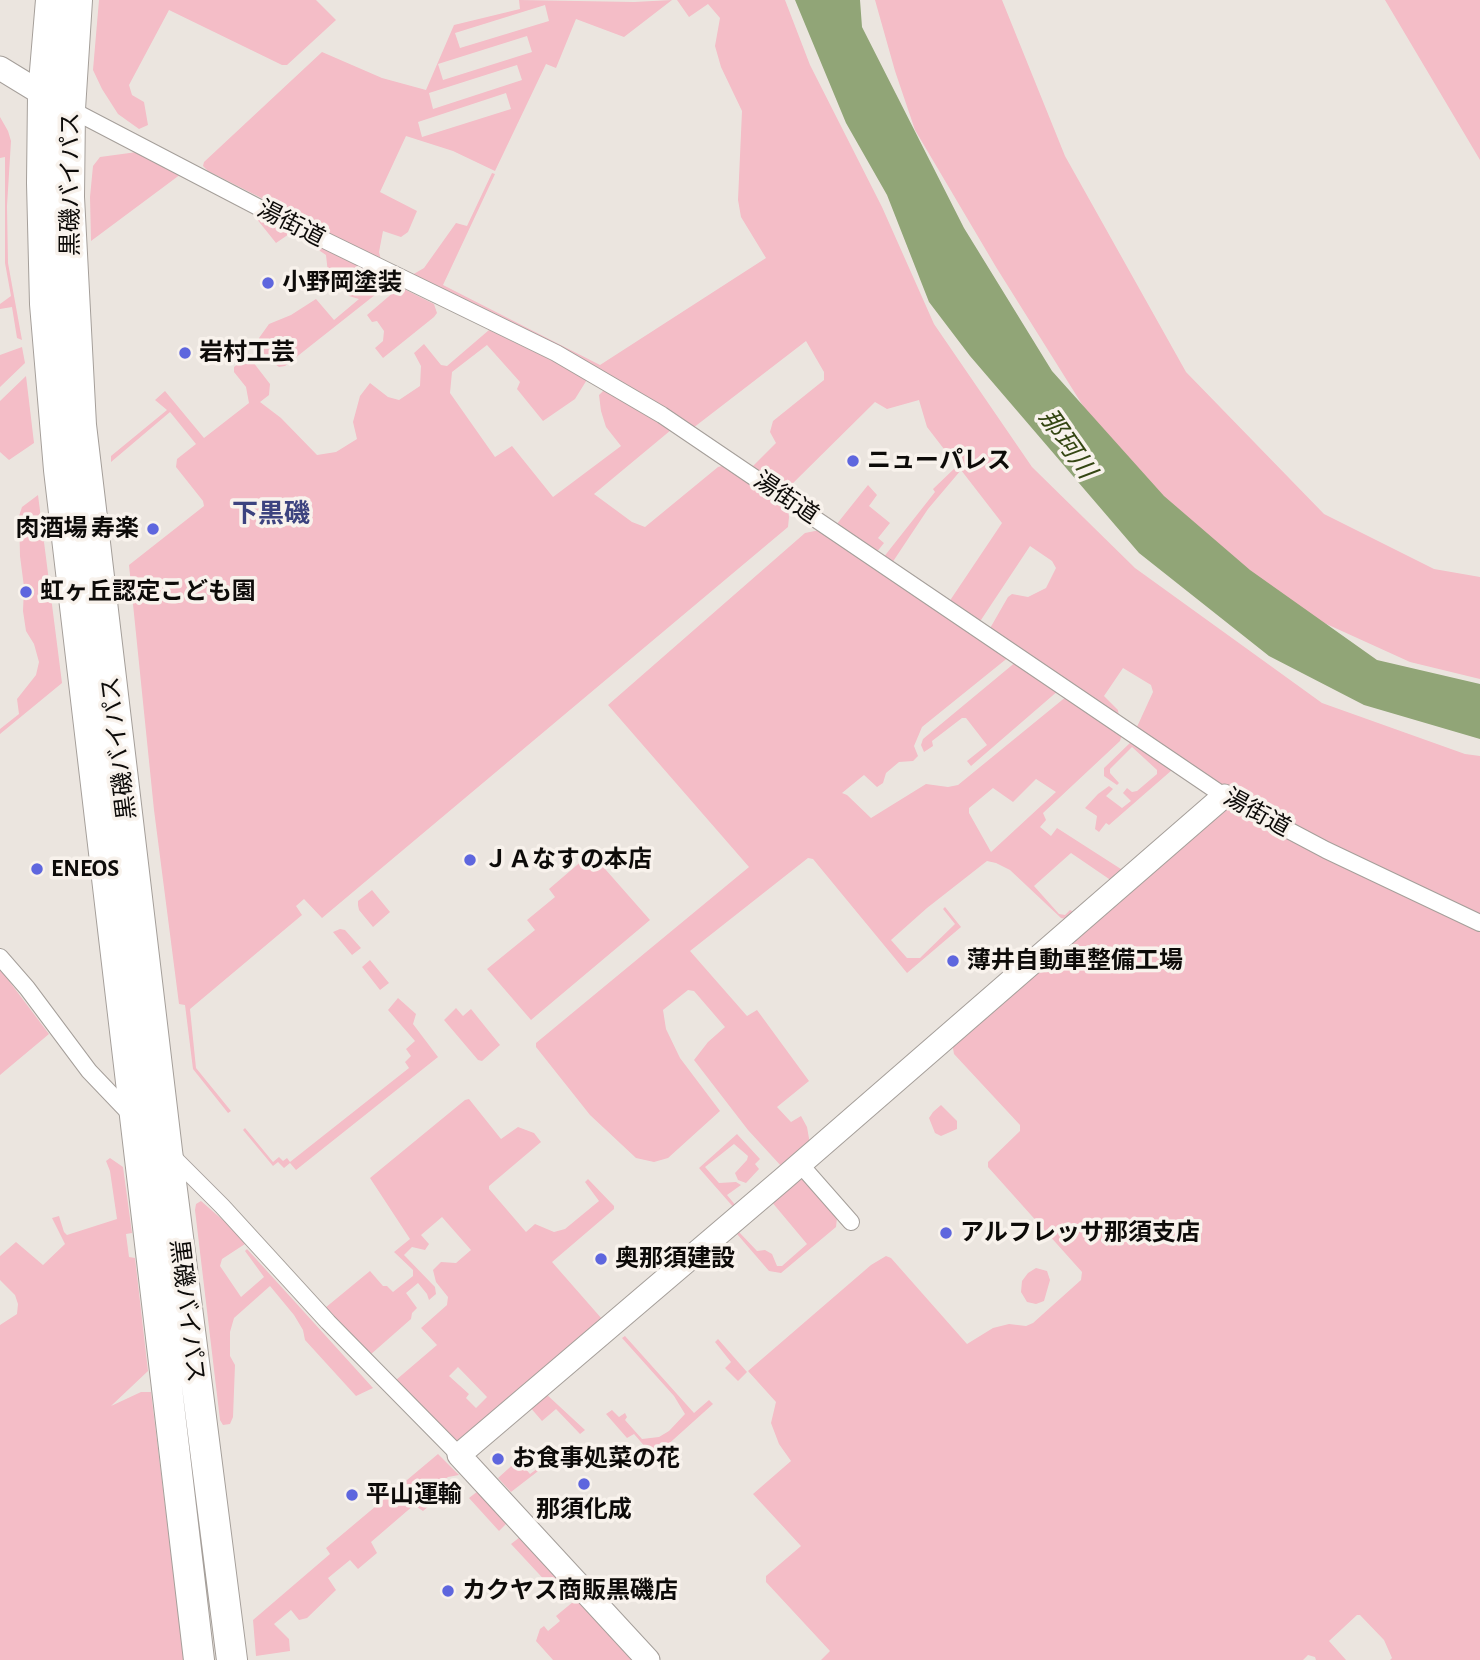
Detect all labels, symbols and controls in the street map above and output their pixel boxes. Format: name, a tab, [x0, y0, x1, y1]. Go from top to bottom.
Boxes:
street label: 黒磯バイパス	[57, 112, 85, 256]
street label: 湯街道	[252, 195, 330, 253]
place label: 小野岡塗装	[282, 269, 402, 297]
marker: 小野岡塗装	[260, 275, 276, 291]
place label: 岩村工芸	[199, 339, 295, 367]
marker: 岩村工芸	[177, 345, 193, 361]
water label: 那珂川	[1032, 403, 1102, 485]
place label: ニューパレス	[867, 447, 1011, 475]
marker: ニューパレス	[845, 453, 861, 469]
street label: 湯街道	[748, 466, 824, 530]
district label: 下黒磯	[232, 498, 310, 530]
place label: 肉酒場 寿楽	[15, 515, 139, 543]
marker: 肉酒場 寿楽	[145, 521, 161, 537]
place label: 虹ヶ丘認定こども園	[40, 578, 256, 606]
marker: 虹ヶ丘認定こども園	[18, 584, 34, 600]
street label: 黒磯バイパス	[96, 675, 142, 821]
street label: 湯街道	[1219, 783, 1295, 843]
place label: ＪＡなすの本店	[484, 846, 652, 874]
marker: ＪＡなすの本店	[462, 852, 478, 868]
place label: ENEOS	[51, 855, 119, 883]
marker: ENEOS	[29, 861, 45, 877]
place label: 薄井自動車整備工場	[967, 947, 1183, 975]
marker: 薄井自動車整備工場	[945, 953, 961, 969]
place label: アルフレッサ那須支店	[960, 1219, 1200, 1247]
marker: アルフレッサ那須支店	[938, 1225, 954, 1241]
street label: 黒磯バイパス	[164, 1238, 210, 1384]
place label: 奥那須建設	[615, 1245, 735, 1273]
marker: 奥那須建設	[593, 1251, 609, 1267]
place label: お食事処菜の花	[512, 1445, 680, 1473]
marker: お食事処菜の花	[490, 1451, 506, 1467]
marker: 那須化成	[576, 1476, 592, 1492]
place label: 平山運輸	[366, 1481, 462, 1509]
marker: 平山運輸	[344, 1487, 360, 1503]
place label: 那須化成	[536, 1496, 632, 1524]
place label: カクヤス商販黒磯店	[462, 1577, 678, 1605]
marker: カクヤス商販黒磯店	[440, 1583, 456, 1599]

